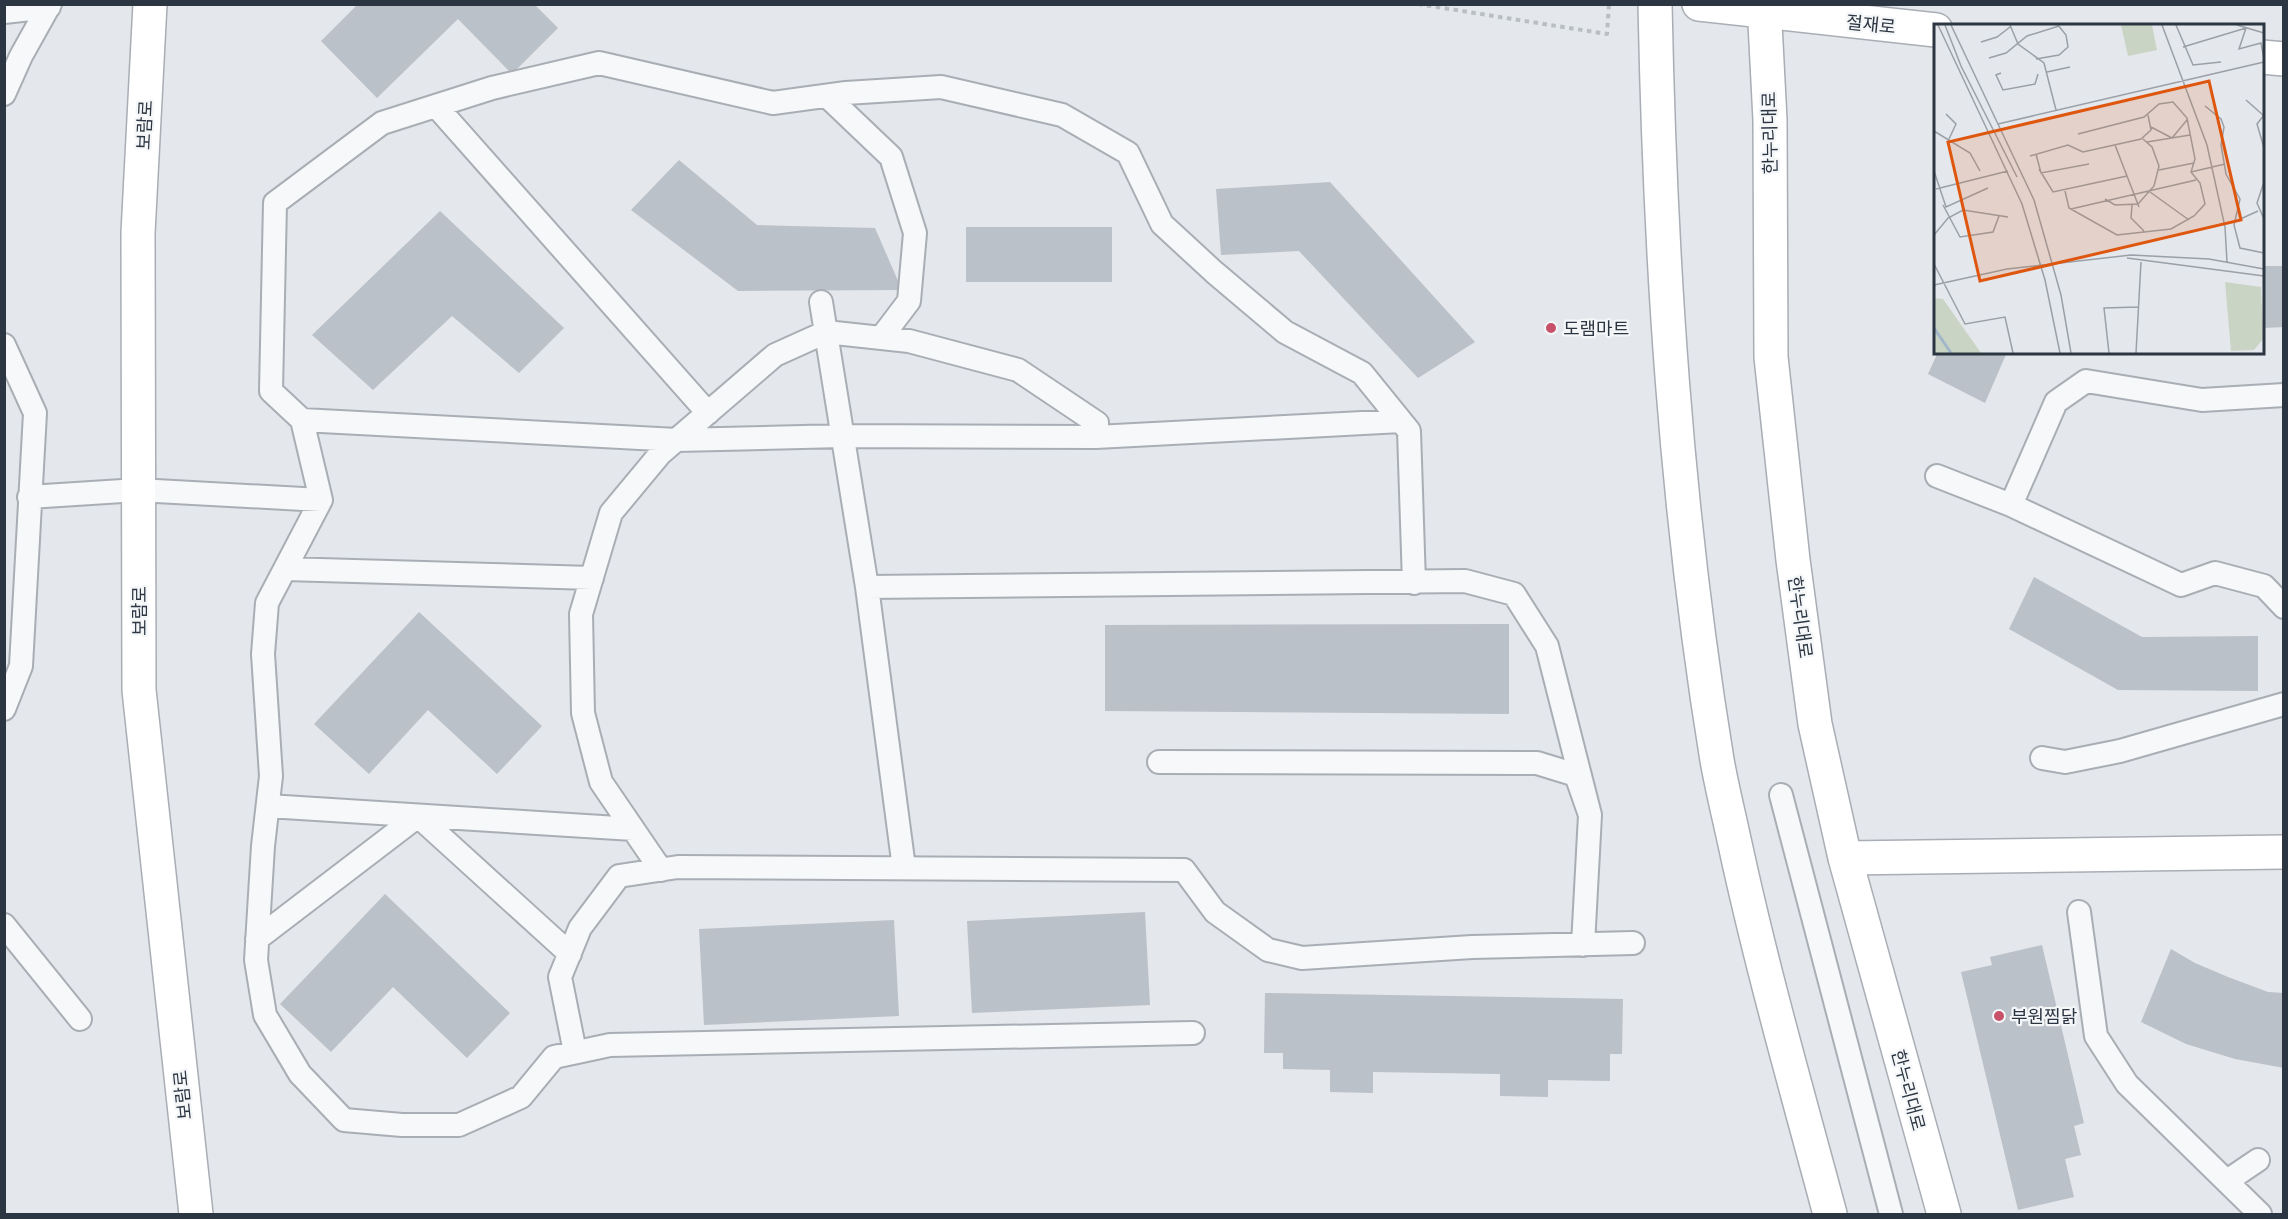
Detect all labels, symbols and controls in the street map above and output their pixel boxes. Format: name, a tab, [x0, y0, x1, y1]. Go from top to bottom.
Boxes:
street label: 절재로	[1845, 9, 1897, 39]
inset map	[1934, 24, 2264, 354]
street label: 한누리대로	[1756, 91, 1782, 175]
street label: 보람로	[131, 100, 157, 150]
place label: 도램마트	[1563, 316, 1629, 340]
marker: 도램마트	[1544, 321, 1558, 335]
street label: 한누리대로	[1783, 574, 1819, 660]
street label: 보람로	[127, 586, 151, 636]
place label: 부원찜닭	[2011, 1004, 2077, 1028]
marker: 부원찜닭	[1992, 1009, 2006, 1023]
street label: 한누리대로	[1887, 1047, 1931, 1133]
street label: 보람로	[167, 1069, 197, 1121]

